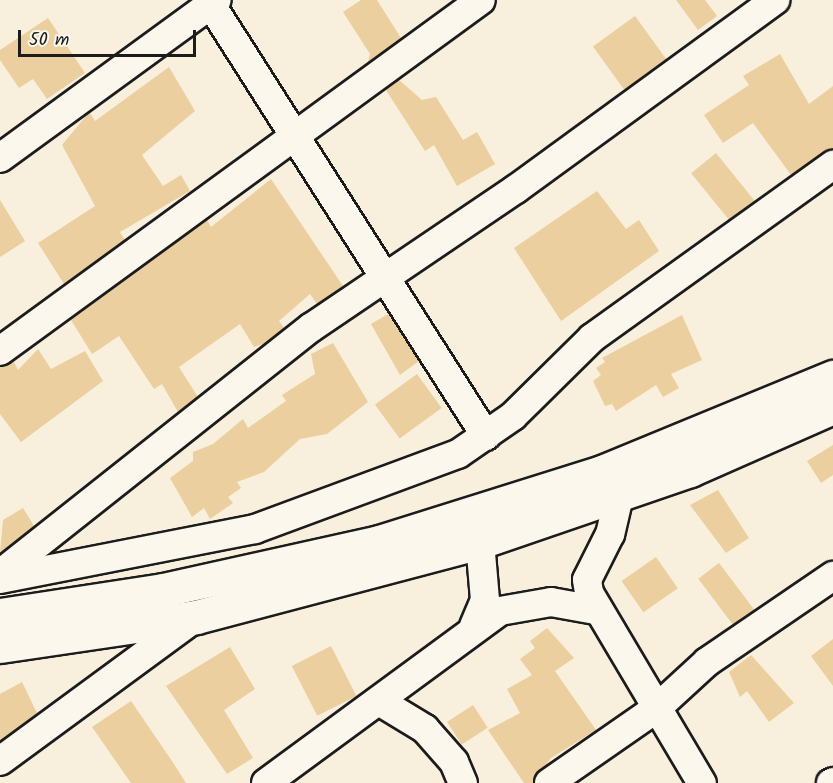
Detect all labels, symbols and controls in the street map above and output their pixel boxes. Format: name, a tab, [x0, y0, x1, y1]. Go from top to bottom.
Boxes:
scale bar	[21, 18, 200, 56]
text: 50 m	[29, 26, 69, 55]

